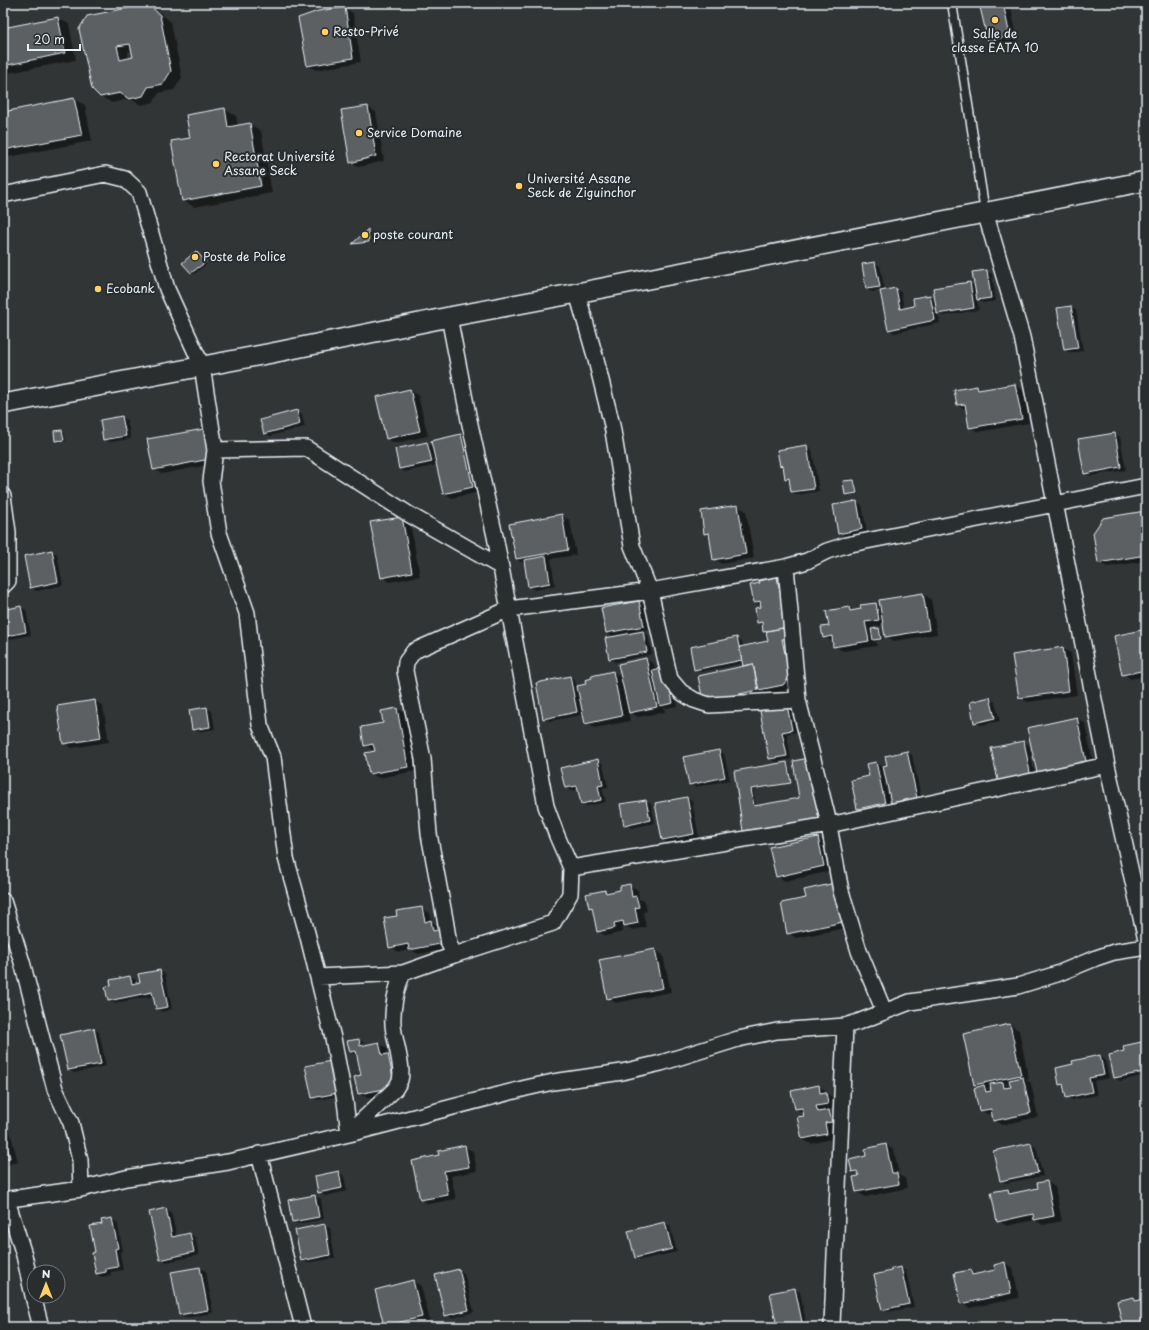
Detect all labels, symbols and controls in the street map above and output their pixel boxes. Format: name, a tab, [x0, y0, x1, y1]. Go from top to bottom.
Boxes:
marker: Salle de classe EATA 10	[990, 15, 1000, 25]
place label: Resto-Privé	[333, 22, 399, 40]
place label: Salle de classe EATA 10	[951, 24, 1039, 56]
scale bar	[28, 26, 80, 52]
marker: Resto-Privé	[320, 27, 330, 37]
text: 20 m	[34, 30, 65, 48]
place label: Service Domaine	[367, 123, 462, 141]
marker: Service Domaine	[354, 128, 364, 138]
place label: Rectorat Université Assane Seck	[224, 147, 336, 179]
marker: Rectorat Université Assane Seck	[211, 159, 221, 169]
place label: Université Assane Seck de Ziguinchor	[527, 169, 636, 201]
marker: Université Assane Seck de Ziguinchor	[514, 181, 524, 191]
place label: poste courant	[373, 225, 453, 243]
marker: poste courant	[360, 230, 370, 240]
place label: Poste de Police	[203, 247, 286, 265]
marker: Poste de Police	[190, 252, 200, 262]
place label: Ecobank	[106, 279, 155, 297]
marker: Ecobank	[93, 284, 103, 294]
north arrow	[26, 1264, 66, 1304]
text: N	[42, 1265, 51, 1282]

